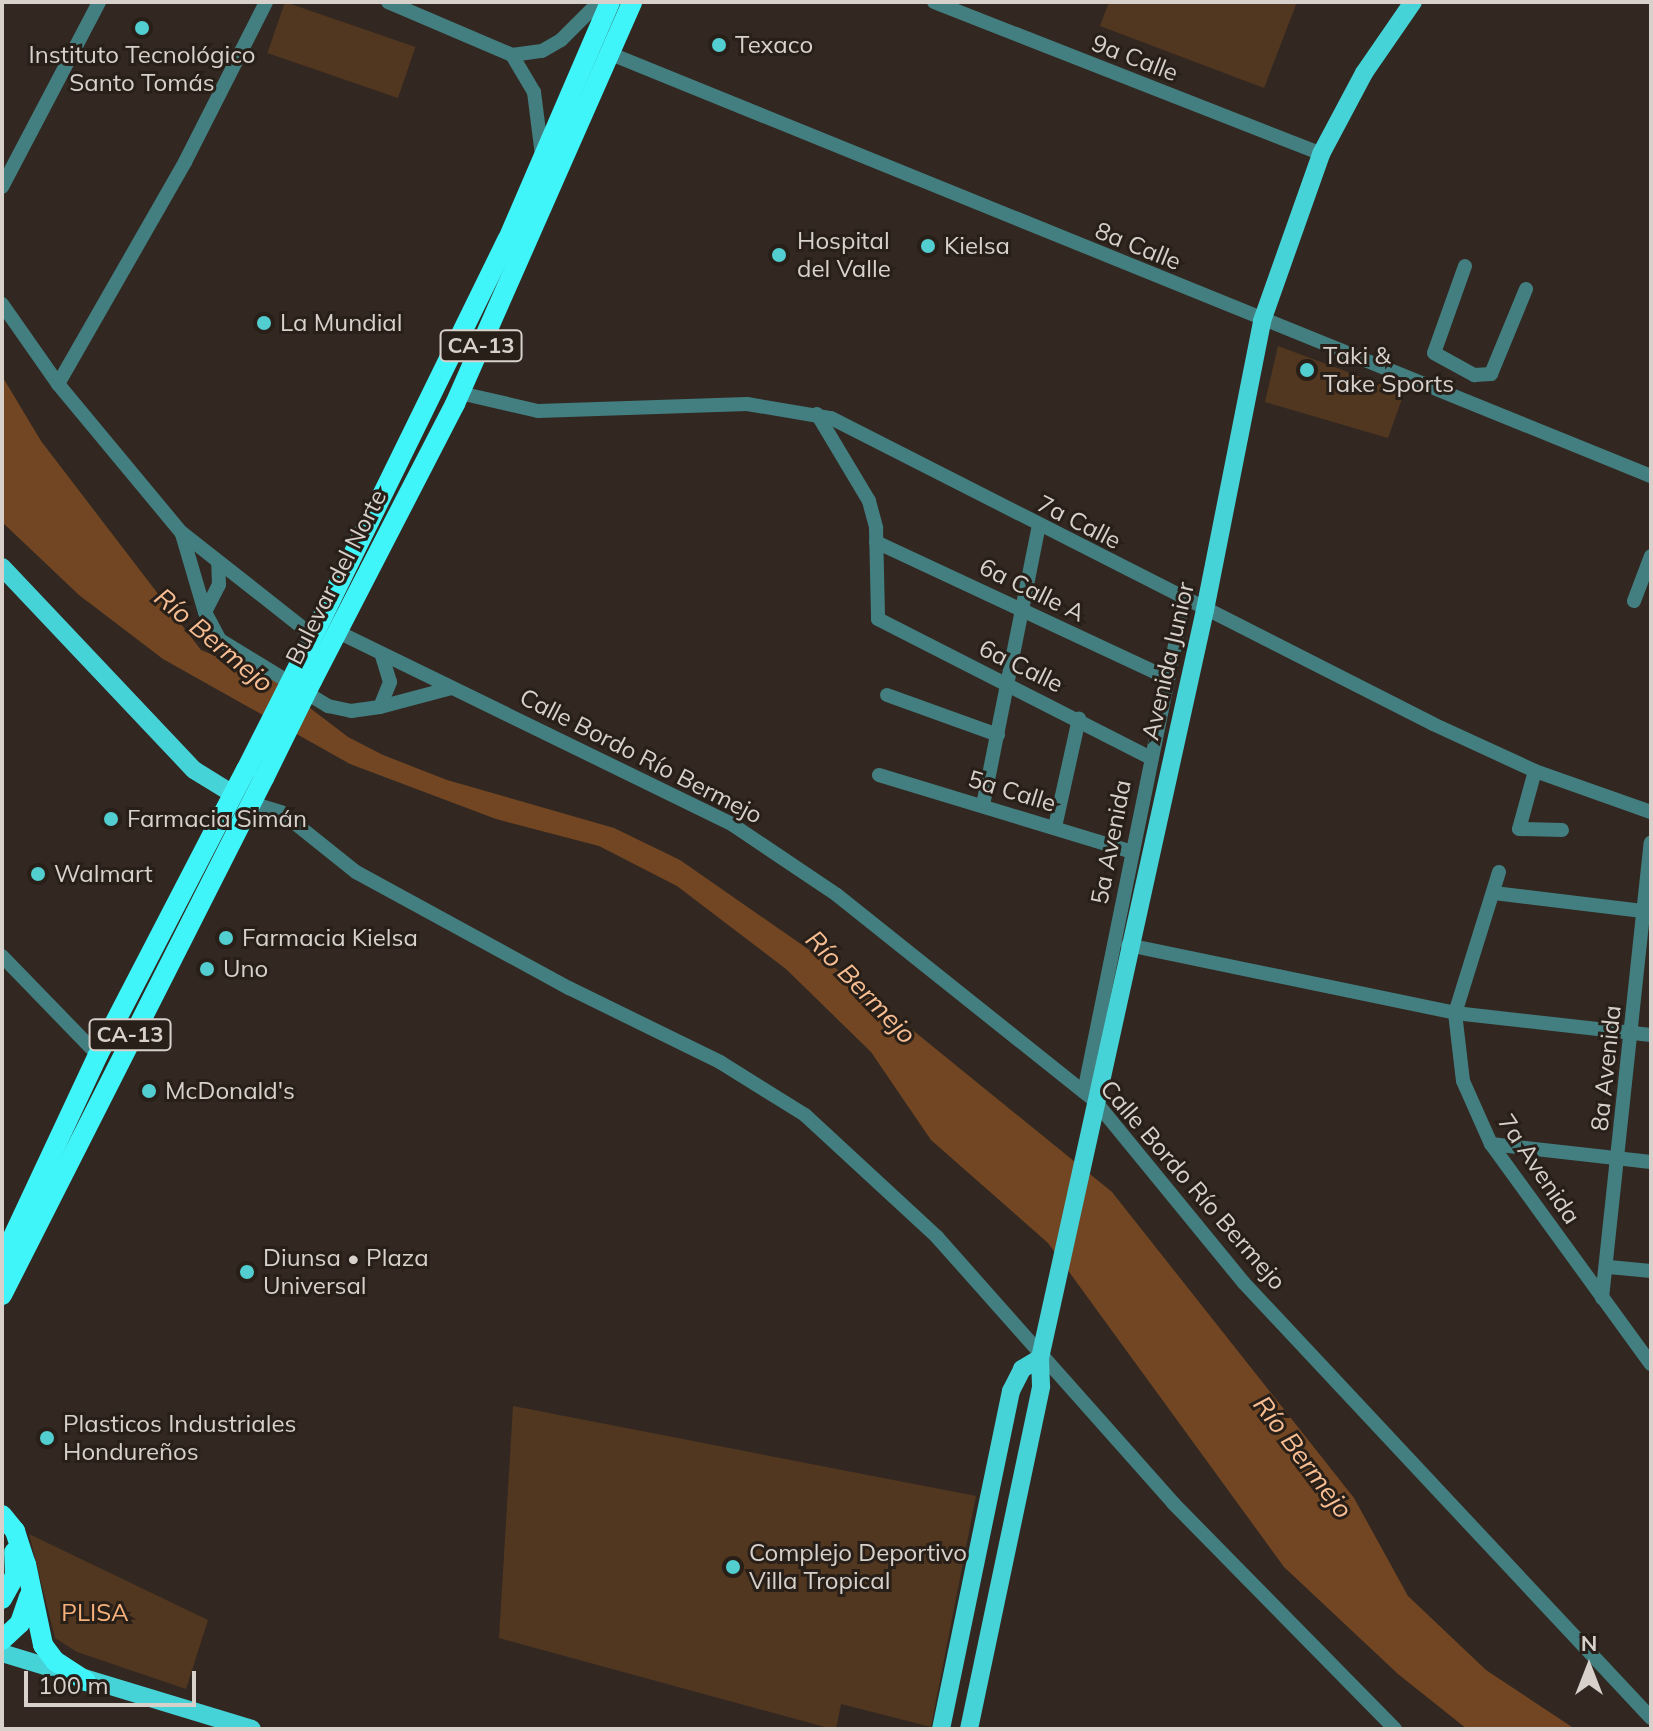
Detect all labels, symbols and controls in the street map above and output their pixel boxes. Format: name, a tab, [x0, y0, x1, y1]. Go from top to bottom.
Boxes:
marker: Instituto Tecnológico Santo Tomás	[133, 19, 151, 37]
street label: 9a Calle	[1088, 28, 1182, 88]
place label: Texaco	[735, 31, 813, 59]
marker: Texaco	[710, 36, 728, 54]
place label: Instituto Tecnológico Santo Tomás	[29, 41, 255, 97]
street label: 8a Calle	[1091, 216, 1185, 276]
place label: Hospital del Valle	[797, 227, 891, 283]
place label: Kielsa	[944, 232, 1010, 260]
marker: Kielsa	[919, 237, 937, 255]
marker: Hospital del Valle	[768, 244, 790, 266]
place label: La Mundial	[280, 309, 402, 337]
marker: La Mundial	[255, 314, 273, 332]
road number: CA-13	[439, 328, 523, 364]
place label: Taki & Take Sports	[1323, 342, 1454, 398]
marker: Taki & Take Sports	[1298, 361, 1316, 379]
street label: Bulevar del Norte	[279, 485, 393, 669]
street label: 7a Calle	[1032, 489, 1126, 555]
street label: 6a Calle A	[975, 552, 1089, 628]
street label: Avenida Junior	[1136, 579, 1200, 743]
water label: Río Bermejo	[148, 581, 280, 699]
street label: 6a Calle	[974, 633, 1068, 699]
street label: Calle Bordo Río Bermejo	[515, 682, 767, 830]
street label: 5a Calle	[965, 764, 1059, 818]
street label: 5a Avenida	[1085, 777, 1137, 907]
place label: Farmacia Simán	[127, 805, 307, 833]
marker: Farmacia Simán	[102, 810, 120, 828]
place label: Walmart	[54, 860, 153, 888]
marker: Walmart	[29, 865, 47, 883]
place label: Farmacia Kielsa	[242, 924, 418, 952]
water label: Río Bermejo	[799, 924, 923, 1050]
marker: Farmacia Kielsa	[217, 929, 235, 947]
place label: Uno	[223, 955, 268, 983]
marker: Uno	[198, 960, 216, 978]
street label: 8a Avenida	[1585, 1004, 1627, 1132]
road number: CA-13	[88, 1017, 172, 1053]
street label: Calle Bordo Río Bermejo	[1094, 1074, 1292, 1296]
place label: McDonald's	[165, 1077, 295, 1105]
marker: McDonald's	[140, 1082, 158, 1100]
street label: 7a Avenida	[1492, 1109, 1586, 1229]
place label: Diunsa • Plaza Universal	[263, 1244, 429, 1300]
marker: Diunsa • Plaza Universal	[238, 1263, 256, 1281]
water label: Río Bermejo	[1247, 1390, 1359, 1524]
place label: Plasticos Industriales Hondureños	[63, 1410, 296, 1466]
marker: Plasticos Industriales Hondureños	[38, 1429, 56, 1447]
place label: Complejo Deportivo Villa Tropical	[749, 1539, 967, 1595]
marker: Complejo Deportivo Villa Tropical	[724, 1558, 742, 1576]
park label: PLISA	[61, 1599, 129, 1627]
north arrow	[1549, 1627, 1629, 1707]
text: N	[1581, 1629, 1597, 1657]
scale bar	[28, 1655, 200, 1705]
text: 100 m	[38, 1670, 109, 1700]

